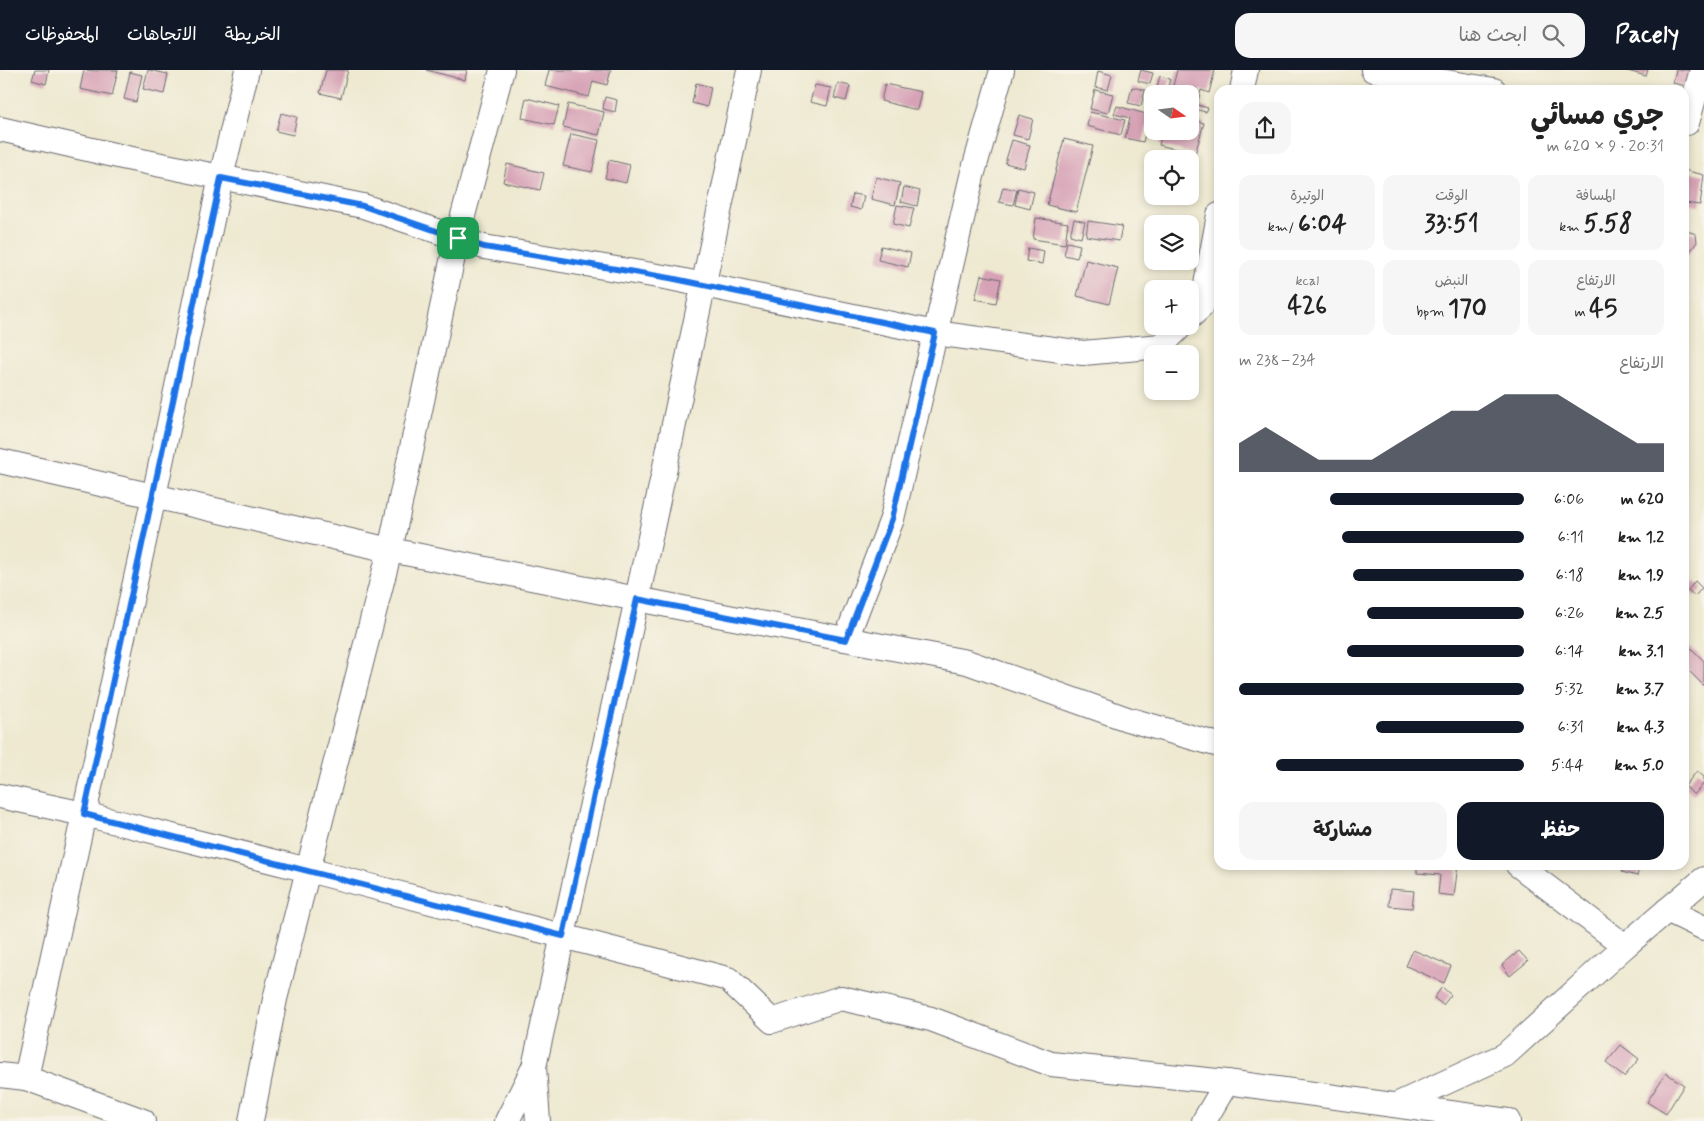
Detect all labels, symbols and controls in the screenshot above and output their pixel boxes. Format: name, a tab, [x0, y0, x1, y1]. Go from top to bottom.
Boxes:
search box	[1235, 13, 1585, 58]
text: Pacely	[1615, 20, 1679, 51]
icon: search	[1539, 21, 1567, 49]
text: المحفوظات	[25, 23, 99, 47]
text: الاتجاهات	[127, 23, 197, 47]
text: الخريطة	[225, 23, 281, 47]
text: ابحث هنا	[1458, 23, 1527, 48]
north arrow	[1144, 85, 1199, 140]
map controls	[1144, 85, 1199, 400]
text: جري مسائي	[1531, 98, 1664, 135]
button: share	[1239, 102, 1291, 154]
text: 20:31 · 9 × 620 m	[1547, 136, 1664, 157]
button: locate	[1144, 150, 1199, 205]
text: الوتيرة	[1290, 187, 1324, 205]
text: الوقت	[1435, 187, 1468, 205]
text: المسافة	[1576, 187, 1616, 205]
text: 6:04	[1298, 208, 1347, 241]
text: 33:51	[1424, 208, 1479, 241]
text: 5.58	[1583, 208, 1632, 241]
button: layers	[1144, 215, 1199, 270]
pin	[437, 217, 479, 259]
text: /km	[1268, 218, 1298, 236]
text: km	[1559, 218, 1583, 236]
icon: arrive	[444, 224, 472, 252]
text: kcal	[1295, 272, 1319, 290]
text: النبض	[1435, 272, 1468, 290]
text: الارتفاع	[1576, 272, 1615, 290]
button: +	[1144, 280, 1199, 335]
text: 426	[1287, 290, 1327, 323]
text: 170	[1448, 293, 1487, 326]
text: 45	[1589, 293, 1617, 326]
text: bpm	[1416, 303, 1448, 321]
text: m	[1574, 303, 1589, 321]
button: −	[1144, 345, 1199, 400]
text: 234–238 m	[1239, 350, 1316, 371]
text: الارتفاع	[1619, 353, 1664, 374]
text: 6:06	[1554, 489, 1584, 510]
text: 620 m	[1621, 489, 1664, 510]
text: 6:11	[1558, 527, 1584, 548]
text: 1.2 km	[1618, 527, 1664, 548]
text: 6:18	[1556, 565, 1584, 586]
text: 1.9 km	[1618, 565, 1664, 586]
text: 6:26	[1555, 603, 1584, 624]
text: 2.5 km	[1616, 603, 1664, 624]
text: 6:14	[1555, 641, 1584, 662]
text: 3.1 km	[1619, 641, 1664, 662]
text: 5:32	[1554, 679, 1584, 700]
text: 3.7 km	[1616, 679, 1664, 700]
text: 6:31	[1557, 717, 1584, 738]
text: 4.3 km	[1616, 717, 1664, 738]
text: 5:44	[1551, 755, 1584, 776]
text: 5.0 km	[1614, 755, 1664, 776]
button: مشاركة	[1239, 802, 1447, 860]
button: حفظ	[1457, 802, 1664, 860]

